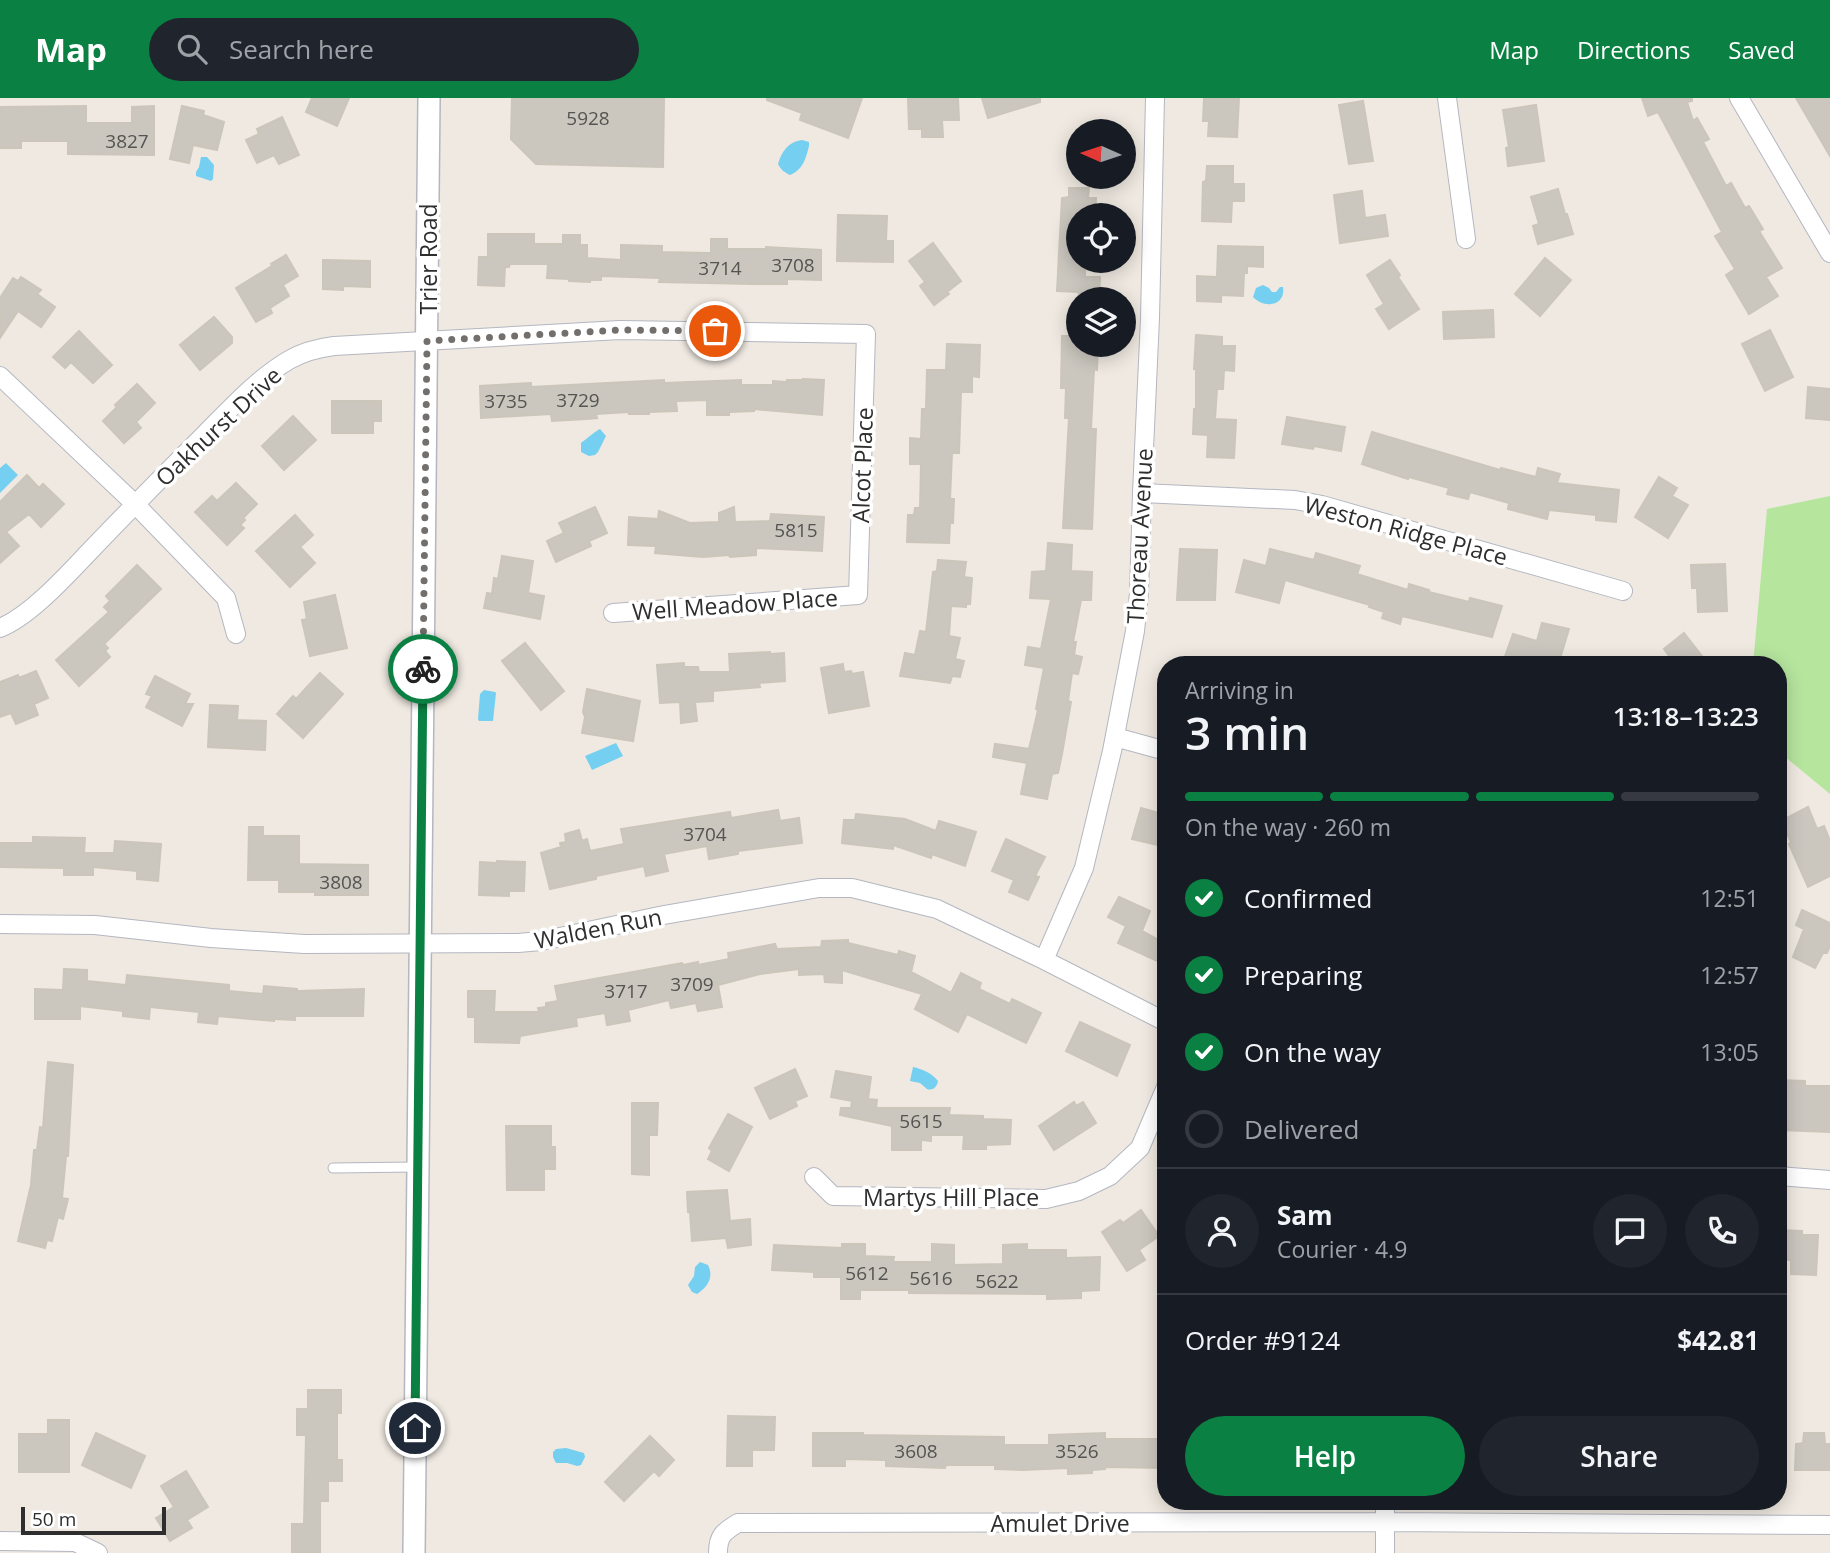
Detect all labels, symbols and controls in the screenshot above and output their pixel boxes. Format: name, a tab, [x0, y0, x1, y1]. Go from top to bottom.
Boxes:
search box	[149, 18, 639, 81]
text: Map	[35, 27, 107, 72]
icon: search	[173, 30, 211, 68]
text: Search here	[229, 31, 374, 67]
text: Map	[1489, 33, 1539, 66]
text: Directions	[1577, 33, 1690, 66]
text: Saved	[1728, 33, 1795, 66]
house number: 5928	[566, 105, 610, 131]
north arrow	[1066, 119, 1136, 189]
map controls	[1066, 119, 1136, 357]
house number: 3827	[105, 128, 149, 154]
street label: Trier Road	[412, 203, 444, 315]
button: locate	[1066, 203, 1136, 273]
house number: 3708	[771, 252, 815, 278]
house number: 3714	[698, 255, 742, 281]
button: layers	[1066, 287, 1136, 357]
pin	[685, 301, 745, 361]
icon: bag	[696, 312, 734, 350]
street label: Oakhurst Drive	[148, 359, 288, 493]
house number: 3729	[556, 387, 600, 413]
house number: 3735	[484, 388, 528, 414]
street label: Alcot Place	[844, 407, 880, 523]
street label: Thoreau Avenue	[1118, 447, 1160, 625]
street label: Weston Ridge Place	[1301, 487, 1511, 573]
house number: 5815	[774, 517, 818, 543]
street label: Well Meadow Place	[631, 581, 839, 627]
courier	[388, 634, 458, 704]
icon: bike	[404, 650, 442, 688]
text: Arriving in	[1185, 674, 1294, 706]
text: 13:18–13:23	[1613, 698, 1759, 734]
text: 3 min	[1185, 701, 1309, 763]
text: On the way · 260 m	[1185, 811, 1391, 843]
house number: 3704	[683, 821, 727, 847]
house number: 3808	[319, 869, 363, 895]
icon: check	[1185, 879, 1223, 917]
text: Confirmed	[1244, 880, 1372, 916]
text: 12:51	[1700, 882, 1759, 914]
street label: Walden Run	[531, 900, 665, 956]
icon: check	[1185, 956, 1223, 994]
text: Preparing	[1244, 957, 1362, 993]
text: 12:57	[1700, 959, 1759, 991]
house number: 3709	[670, 971, 714, 997]
house number: 3717	[604, 978, 648, 1004]
icon: check	[1185, 1033, 1223, 1071]
text: On the way	[1244, 1034, 1381, 1070]
text: 13:05	[1700, 1036, 1759, 1068]
house number: 5615	[899, 1108, 943, 1134]
text: Delivered	[1244, 1111, 1359, 1147]
street label: Martys Hill Place	[863, 1181, 1039, 1213]
button: person	[1185, 1194, 1259, 1268]
button: chat	[1593, 1194, 1667, 1268]
button: phone	[1685, 1194, 1759, 1268]
text: Sam	[1277, 1197, 1333, 1233]
text: Courier · 4.9	[1277, 1233, 1407, 1265]
house number: 5612	[845, 1260, 889, 1286]
house number: 5616	[909, 1265, 953, 1291]
house number: 5622	[975, 1268, 1019, 1294]
text: Order #9124	[1185, 1322, 1340, 1358]
text: $42.81	[1677, 1322, 1759, 1358]
pin	[385, 1398, 445, 1458]
icon: home	[396, 1409, 434, 1447]
button: Help	[1185, 1416, 1465, 1496]
button: Share	[1479, 1416, 1759, 1496]
house number: 3608	[894, 1438, 938, 1464]
house number: 3526	[1055, 1438, 1099, 1464]
scale bar	[21, 1504, 166, 1536]
text: 50 m	[32, 1506, 76, 1532]
street label: Amulet Drive	[990, 1507, 1130, 1539]

